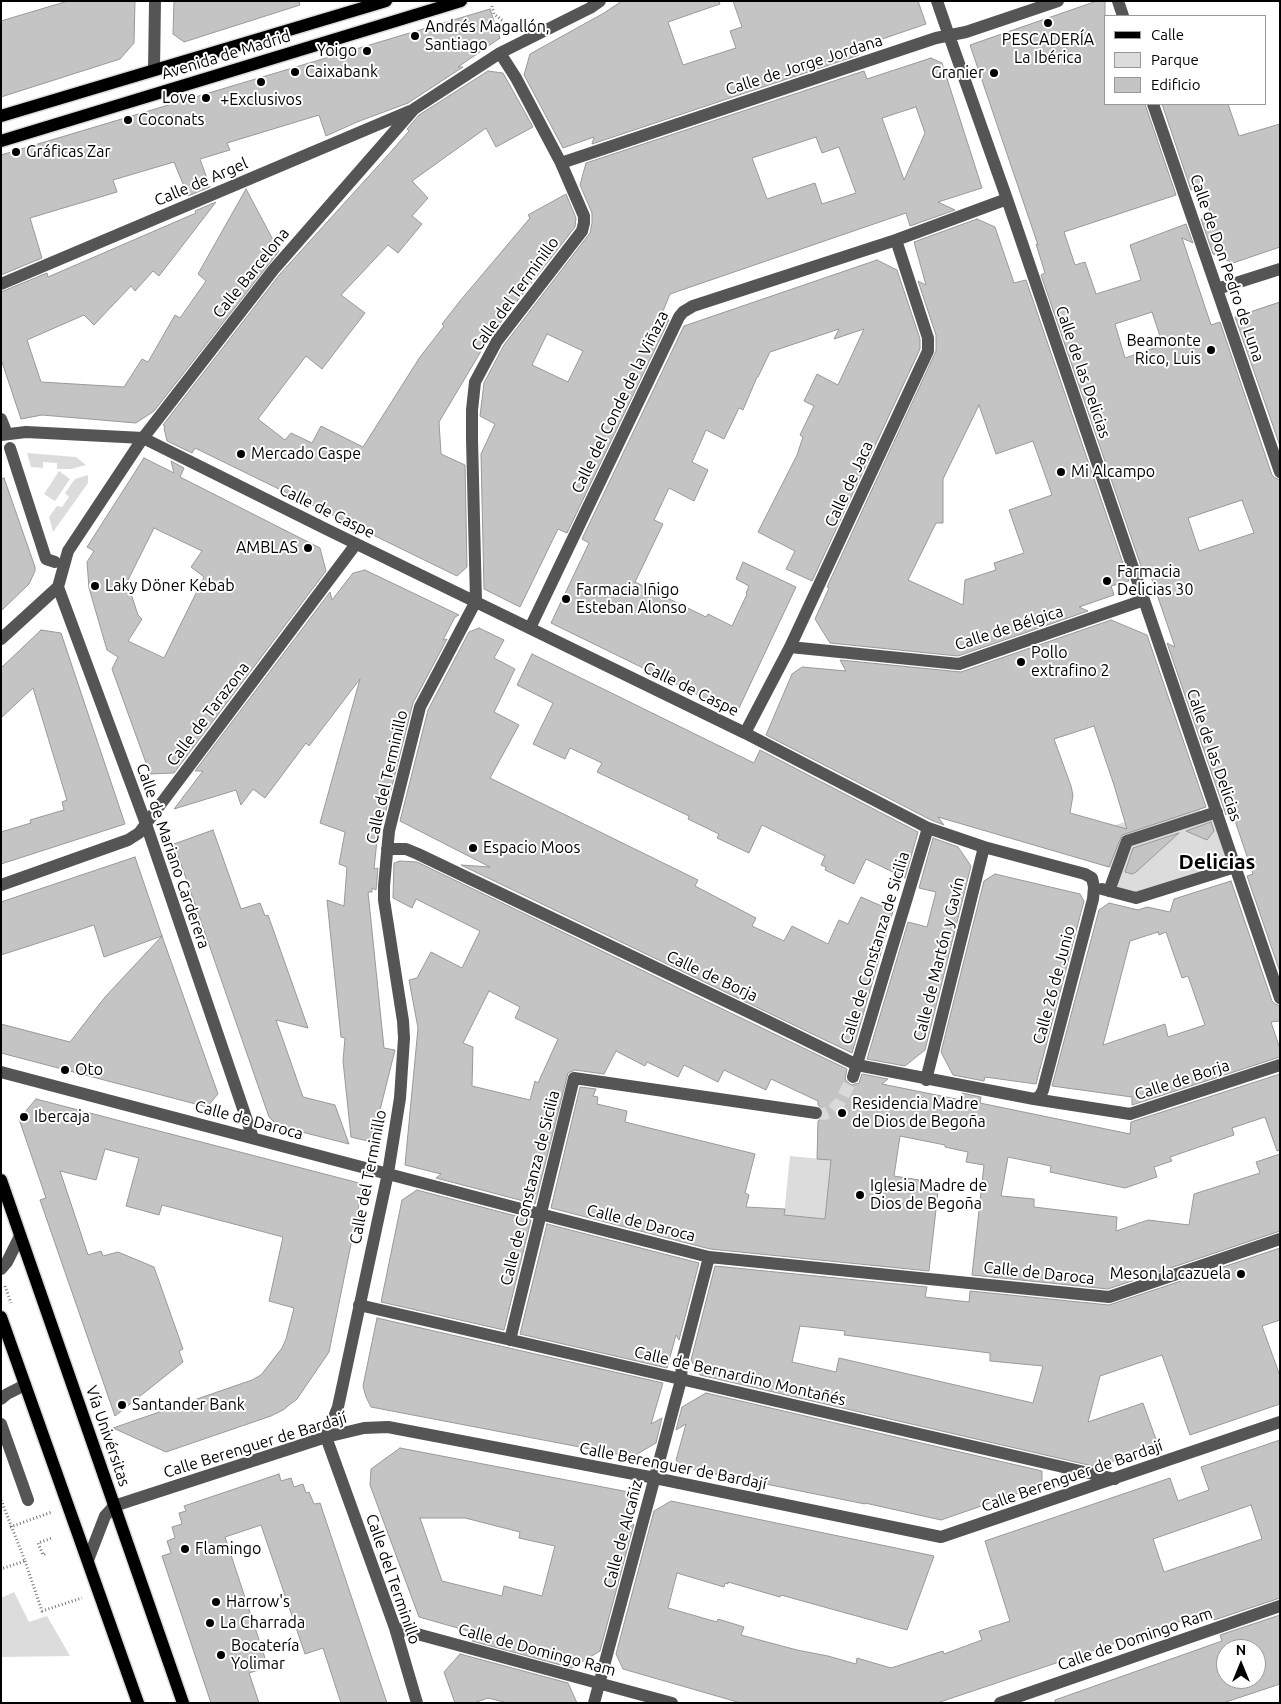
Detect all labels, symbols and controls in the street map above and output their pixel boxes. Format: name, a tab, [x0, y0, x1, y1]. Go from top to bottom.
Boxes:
legend	[1104, 15, 1266, 105]
place label: Andrés Magallón, Santiago	[425, 17, 550, 55]
marker: PESCADERÍA La Ibérica	[1042, 17, 1054, 29]
street label: Avenida de Madrid	[159, 26, 293, 84]
text: Calle	[1151, 26, 1184, 43]
marker: Andrés Magallón, Santiago	[409, 30, 421, 42]
place label: PESCADERÍA La Ibérica	[1002, 30, 1094, 68]
street label: Calle de Jorge Jordana	[723, 31, 885, 99]
place label: Yoigo	[317, 41, 357, 61]
marker: Yoigo	[361, 45, 373, 57]
text: Parque	[1151, 51, 1199, 68]
place label: Caixabank	[305, 62, 378, 82]
place label: Granier	[931, 63, 984, 83]
marker: Caixabank	[289, 66, 301, 78]
marker: Granier	[988, 67, 1000, 79]
marker: +Exclusivos	[255, 76, 267, 88]
text: Edificio	[1151, 76, 1200, 93]
place label: Love	[162, 88, 196, 108]
place label: +Exclusivos	[220, 90, 302, 110]
marker: Love	[200, 92, 212, 104]
place label: Coconats	[138, 110, 204, 130]
marker: Coconats	[122, 114, 134, 126]
place label: Gráficas Zar	[26, 142, 110, 162]
marker: Gráficas Zar	[10, 146, 22, 158]
street label: Calle de Argel	[151, 154, 251, 210]
street label: Calle de Don Pedro de Luna	[1186, 172, 1268, 364]
street label: Calle Barcelona	[209, 224, 293, 322]
street label: Calle del Terminillo	[467, 233, 563, 355]
street label: Calle de las Delicias	[1051, 303, 1115, 441]
street label: Calle del Conde de la Viñaza	[567, 308, 673, 496]
place label: Beamonte Rico, Luis	[1126, 331, 1201, 369]
marker: Beamonte Rico, Luis	[1205, 344, 1217, 356]
street label: Calle de Jaca	[821, 438, 877, 530]
place label: Mercado Caspe	[251, 444, 361, 464]
marker: Mercado Caspe	[235, 448, 247, 460]
place label: Mi Alcampo	[1071, 462, 1155, 482]
marker: Mi Alcampo	[1055, 466, 1067, 478]
street label: Calle de Caspe	[276, 480, 378, 542]
place label: AMBLAS	[236, 538, 298, 558]
marker: AMBLAS	[302, 542, 314, 554]
place label: Farmacia Delicias 30	[1117, 562, 1193, 600]
marker: Farmacia Delicias 30	[1101, 575, 1113, 587]
place label: Laky Döner Kebab	[105, 576, 235, 596]
marker: Laky Döner Kebab	[89, 580, 101, 592]
place label: Farmacia Iñigo Esteban Alonso	[576, 580, 687, 618]
marker: Farmacia Iñigo Esteban Alonso	[560, 593, 572, 605]
street label: Calle de Bélgica	[952, 601, 1066, 655]
place label: Pollo extrafino 2	[1031, 643, 1110, 681]
marker: Pollo extrafino 2	[1015, 656, 1027, 668]
street label: Calle de Tarazona	[163, 658, 253, 770]
street label: Calle de Caspe	[640, 658, 742, 720]
street label: Calle de las Delicias	[1182, 686, 1246, 824]
street label: Calle del Terminillo	[362, 708, 412, 846]
street label: Calle de Mariano Carderera	[132, 761, 214, 951]
place label: Espacio Moos	[483, 838, 580, 858]
marker: Espacio Moos	[467, 842, 479, 854]
street label: Calle de Constanza de Sicilia	[836, 849, 914, 1047]
district label: Delicias	[1178, 849, 1256, 875]
street label: Calle de Martón y Gavín	[909, 875, 969, 1043]
street label: Calle 26 de Junio	[1029, 924, 1079, 1046]
street label: Calle de Borja	[663, 946, 761, 1006]
street label: Calle de Borja	[1132, 1056, 1232, 1104]
place label: Oto	[75, 1060, 103, 1080]
marker: Oto	[59, 1064, 71, 1076]
street label: Calle de Constanza de Sicilia	[496, 1088, 564, 1288]
place label: Residencia Madre de Dios de Begoña	[852, 1094, 986, 1132]
street label: Calle de Daroca	[193, 1096, 305, 1144]
place label: Ibercaja	[34, 1107, 90, 1127]
marker: Residencia Madre de Dios de Begoña	[836, 1107, 848, 1119]
street label: Calle del Terminillo	[346, 1108, 390, 1246]
marker: Ibercaja	[18, 1111, 30, 1123]
place label: Iglesia Madre de Dios de Begoña	[870, 1176, 987, 1214]
marker: Iglesia Madre de Dios de Begoña	[854, 1189, 866, 1201]
street label: Calle de Daroca	[585, 1200, 697, 1246]
street label: Calle de Daroca	[983, 1258, 1095, 1288]
place label: Meson la cazuela	[1110, 1264, 1231, 1284]
marker: Meson la cazuela	[1235, 1268, 1247, 1280]
street label: Calle de Bernardino Montañés	[632, 1342, 848, 1410]
street label: Vía Univérsitas	[82, 1383, 134, 1489]
place label: Santander Bank	[132, 1395, 245, 1415]
marker: Santander Bank	[116, 1399, 128, 1411]
street label: Calle Berenguer de Bardají	[161, 1408, 349, 1482]
street label: Calle Berenguer de Bardají	[979, 1436, 1165, 1516]
street label: Calle Berenguer de Bardají	[578, 1438, 768, 1494]
street label: Calle de Alcañiz	[599, 1478, 647, 1590]
street label: Calle del Terminillo	[362, 1511, 424, 1647]
place label: Flamingo	[195, 1539, 261, 1559]
marker: Flamingo	[179, 1543, 191, 1555]
place label: Harrow's	[226, 1592, 290, 1612]
marker: Harrow's	[210, 1596, 222, 1608]
street label: Calle de Domingo Ram	[1055, 1603, 1215, 1675]
place label: La Charrada	[220, 1613, 305, 1633]
marker: La Charrada	[204, 1617, 216, 1629]
street label: Calle de Domingo Ram	[456, 1620, 618, 1680]
place label: Bocatería Yolimar	[231, 1636, 299, 1674]
north arrow	[1216, 1639, 1266, 1689]
text: N	[1236, 1642, 1246, 1658]
marker: Bocatería Yolimar	[215, 1649, 227, 1661]

